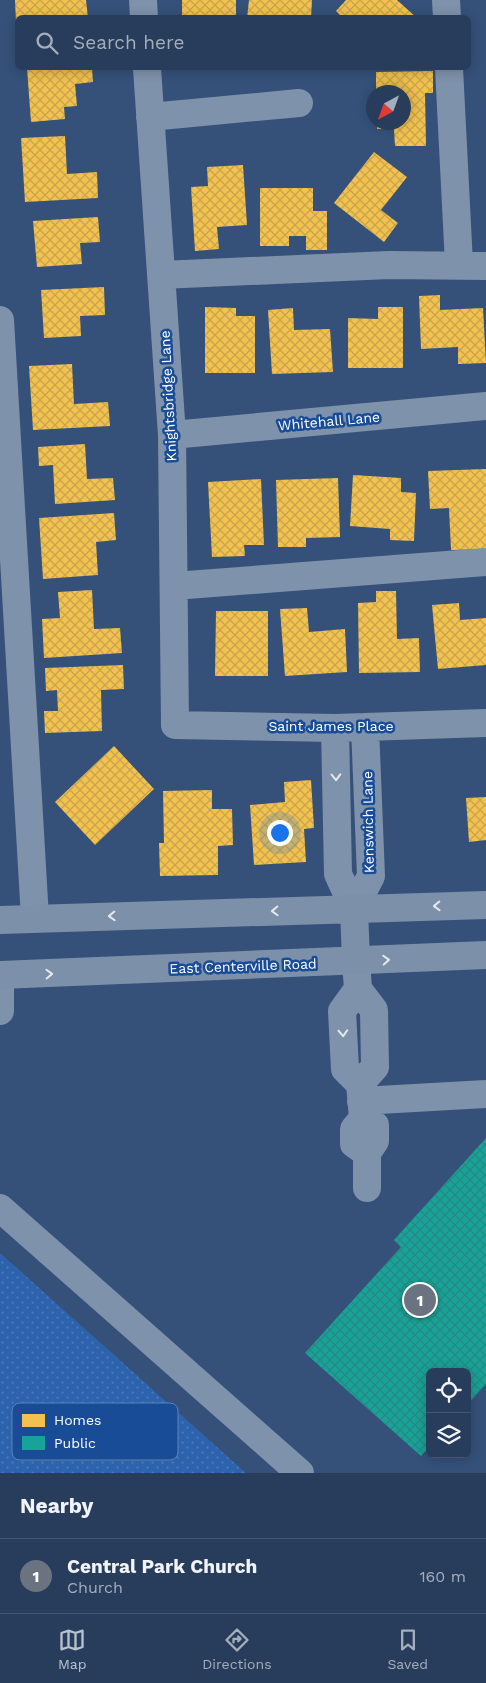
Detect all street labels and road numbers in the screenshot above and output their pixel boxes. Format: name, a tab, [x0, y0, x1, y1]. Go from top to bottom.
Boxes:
street label: Knightsbridge Lane	[157, 330, 179, 462]
street label: Whitehall Lane	[277, 409, 381, 433]
street label: Saint James Place	[268, 718, 394, 734]
street label: Kenswich Lane	[359, 771, 377, 873]
street label: East Centerville Road	[169, 955, 317, 977]

